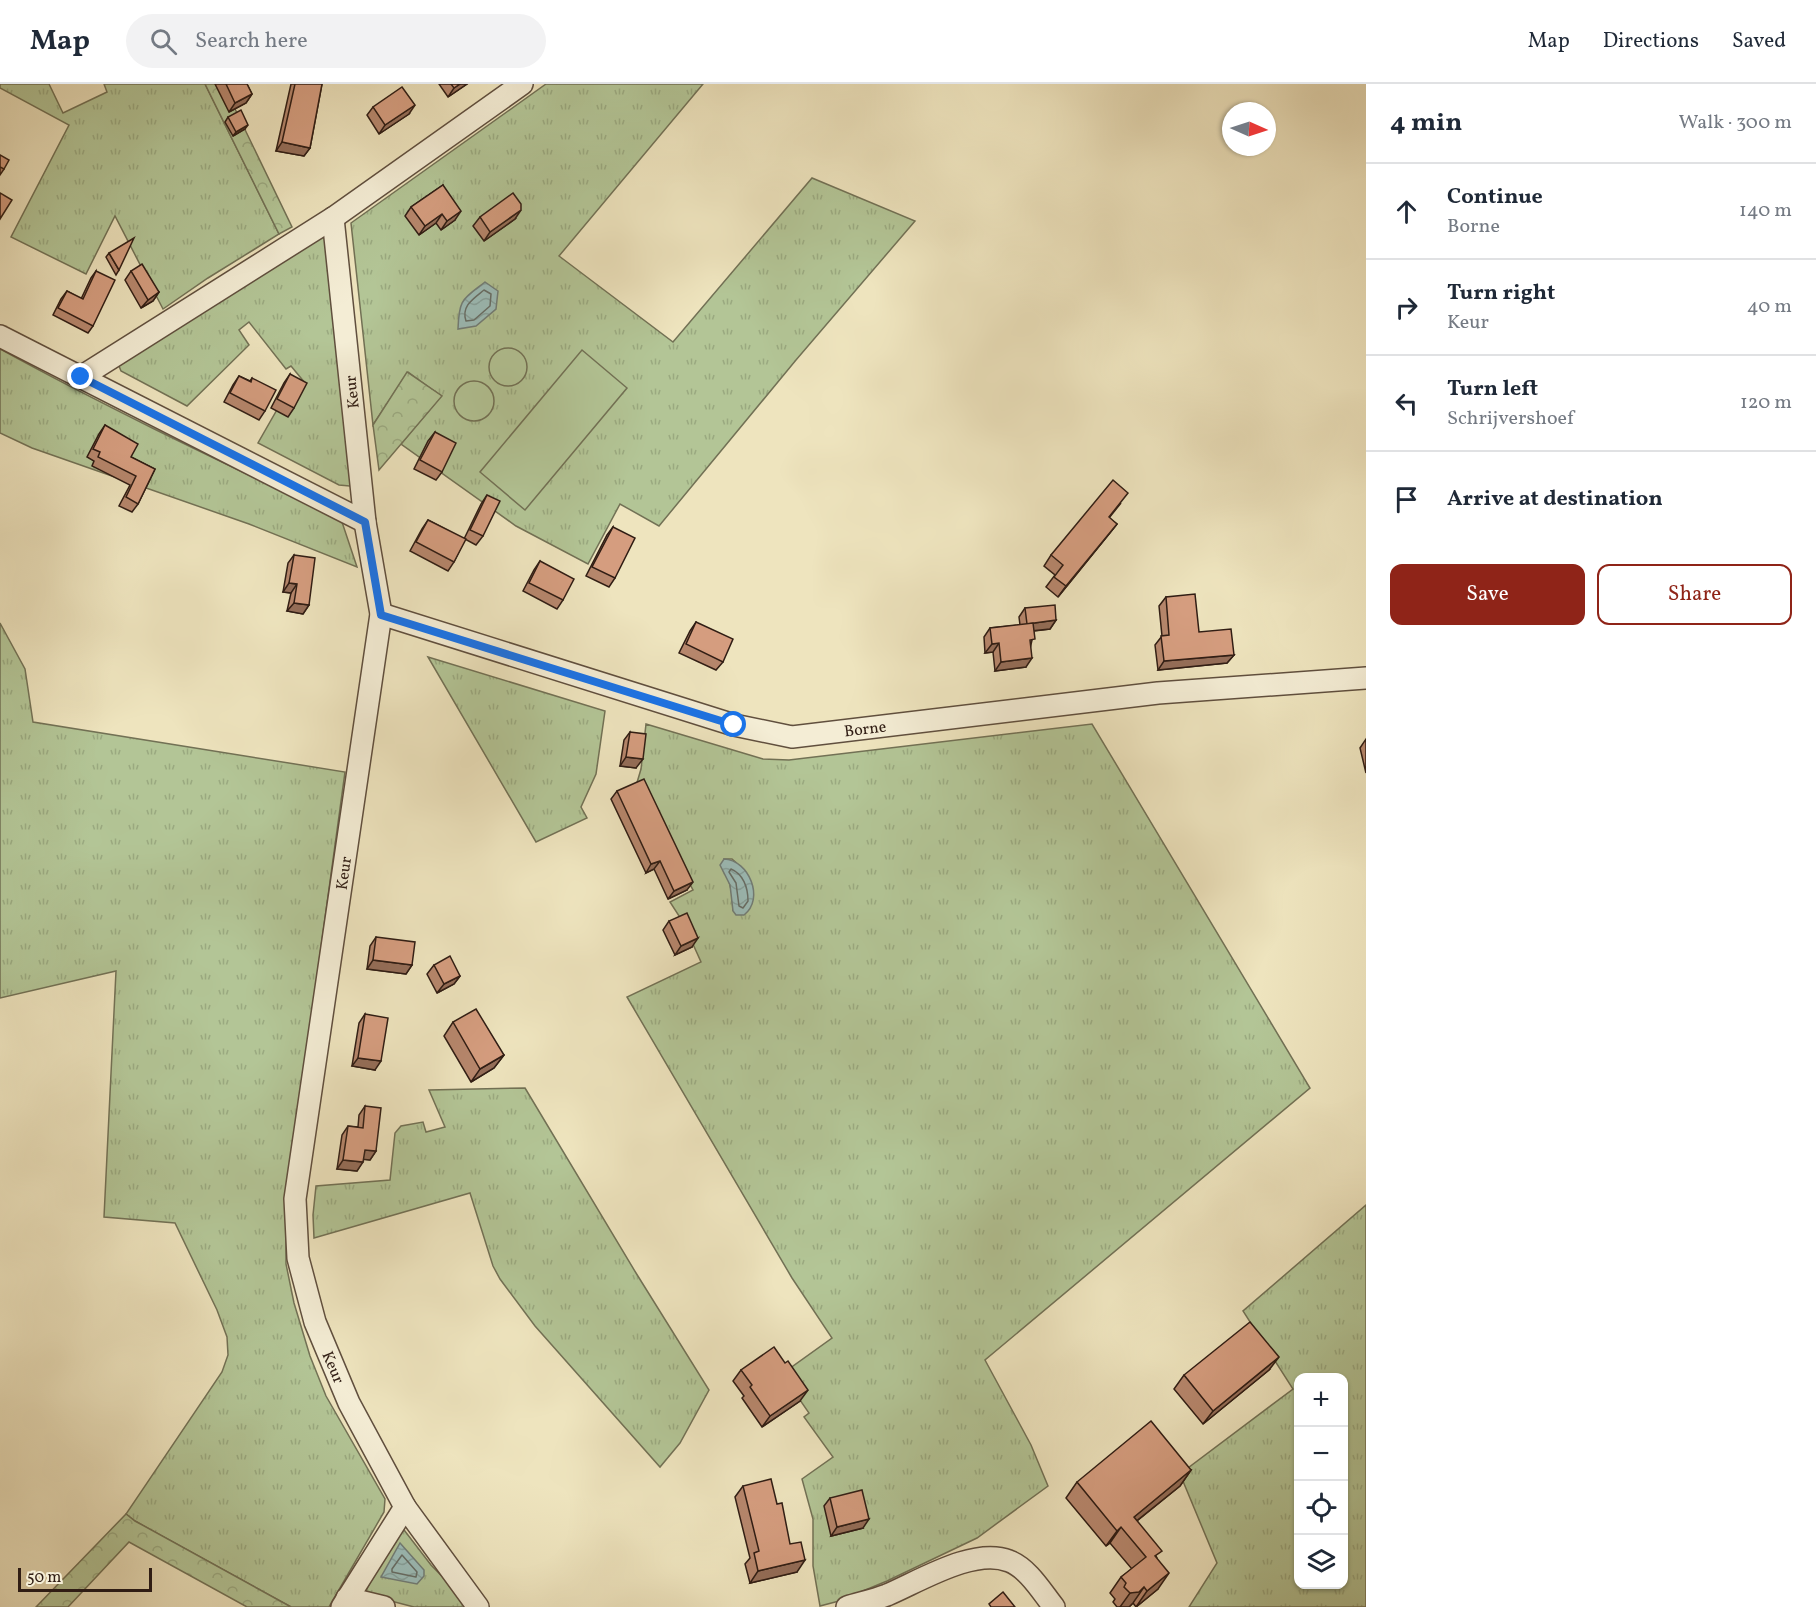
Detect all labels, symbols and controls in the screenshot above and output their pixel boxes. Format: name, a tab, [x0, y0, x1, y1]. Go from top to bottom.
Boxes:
search box	[126, 14, 546, 68]
text: Map	[30, 22, 90, 61]
icon: search	[147, 25, 180, 58]
text: Search here	[195, 26, 308, 57]
text: Map	[1528, 27, 1570, 56]
text: Directions	[1603, 27, 1699, 56]
text: Saved	[1732, 27, 1786, 56]
north arrow	[1222, 102, 1276, 156]
text: 4 min	[1390, 105, 1462, 141]
text: Walk · 300 m	[1679, 109, 1792, 137]
text: Continue	[1447, 182, 1543, 213]
icon: ahead	[1390, 195, 1423, 228]
text: 140 m	[1739, 197, 1792, 225]
text: Borne	[1447, 213, 1500, 241]
text: Turn right	[1447, 278, 1555, 309]
icon: right	[1390, 291, 1423, 324]
text: 40 m	[1747, 293, 1792, 321]
text: Keur	[1447, 309, 1489, 337]
route end	[67, 363, 93, 389]
street label: Keur	[340, 374, 366, 410]
text: Turn left	[1447, 374, 1538, 405]
icon: left	[1390, 387, 1423, 420]
text: 120 m	[1740, 389, 1792, 417]
text: Schrijvershoef	[1447, 405, 1574, 433]
icon: arrive	[1390, 483, 1423, 516]
text: Arrive at destination	[1447, 484, 1663, 515]
button: Save	[1390, 564, 1585, 625]
button: Share	[1597, 564, 1792, 625]
route start	[720, 711, 746, 737]
street label: Borne	[843, 716, 888, 743]
street label: Keur	[332, 855, 358, 891]
street label: Keur	[315, 1348, 349, 1388]
map controls	[1294, 1373, 1348, 1589]
button: +	[1294, 1373, 1348, 1427]
button: −	[1294, 1427, 1348, 1481]
button: locate	[1294, 1481, 1348, 1535]
button: layers	[1294, 1535, 1348, 1589]
scale bar	[18, 1565, 152, 1592]
text: 50 m	[27, 1567, 61, 1589]

